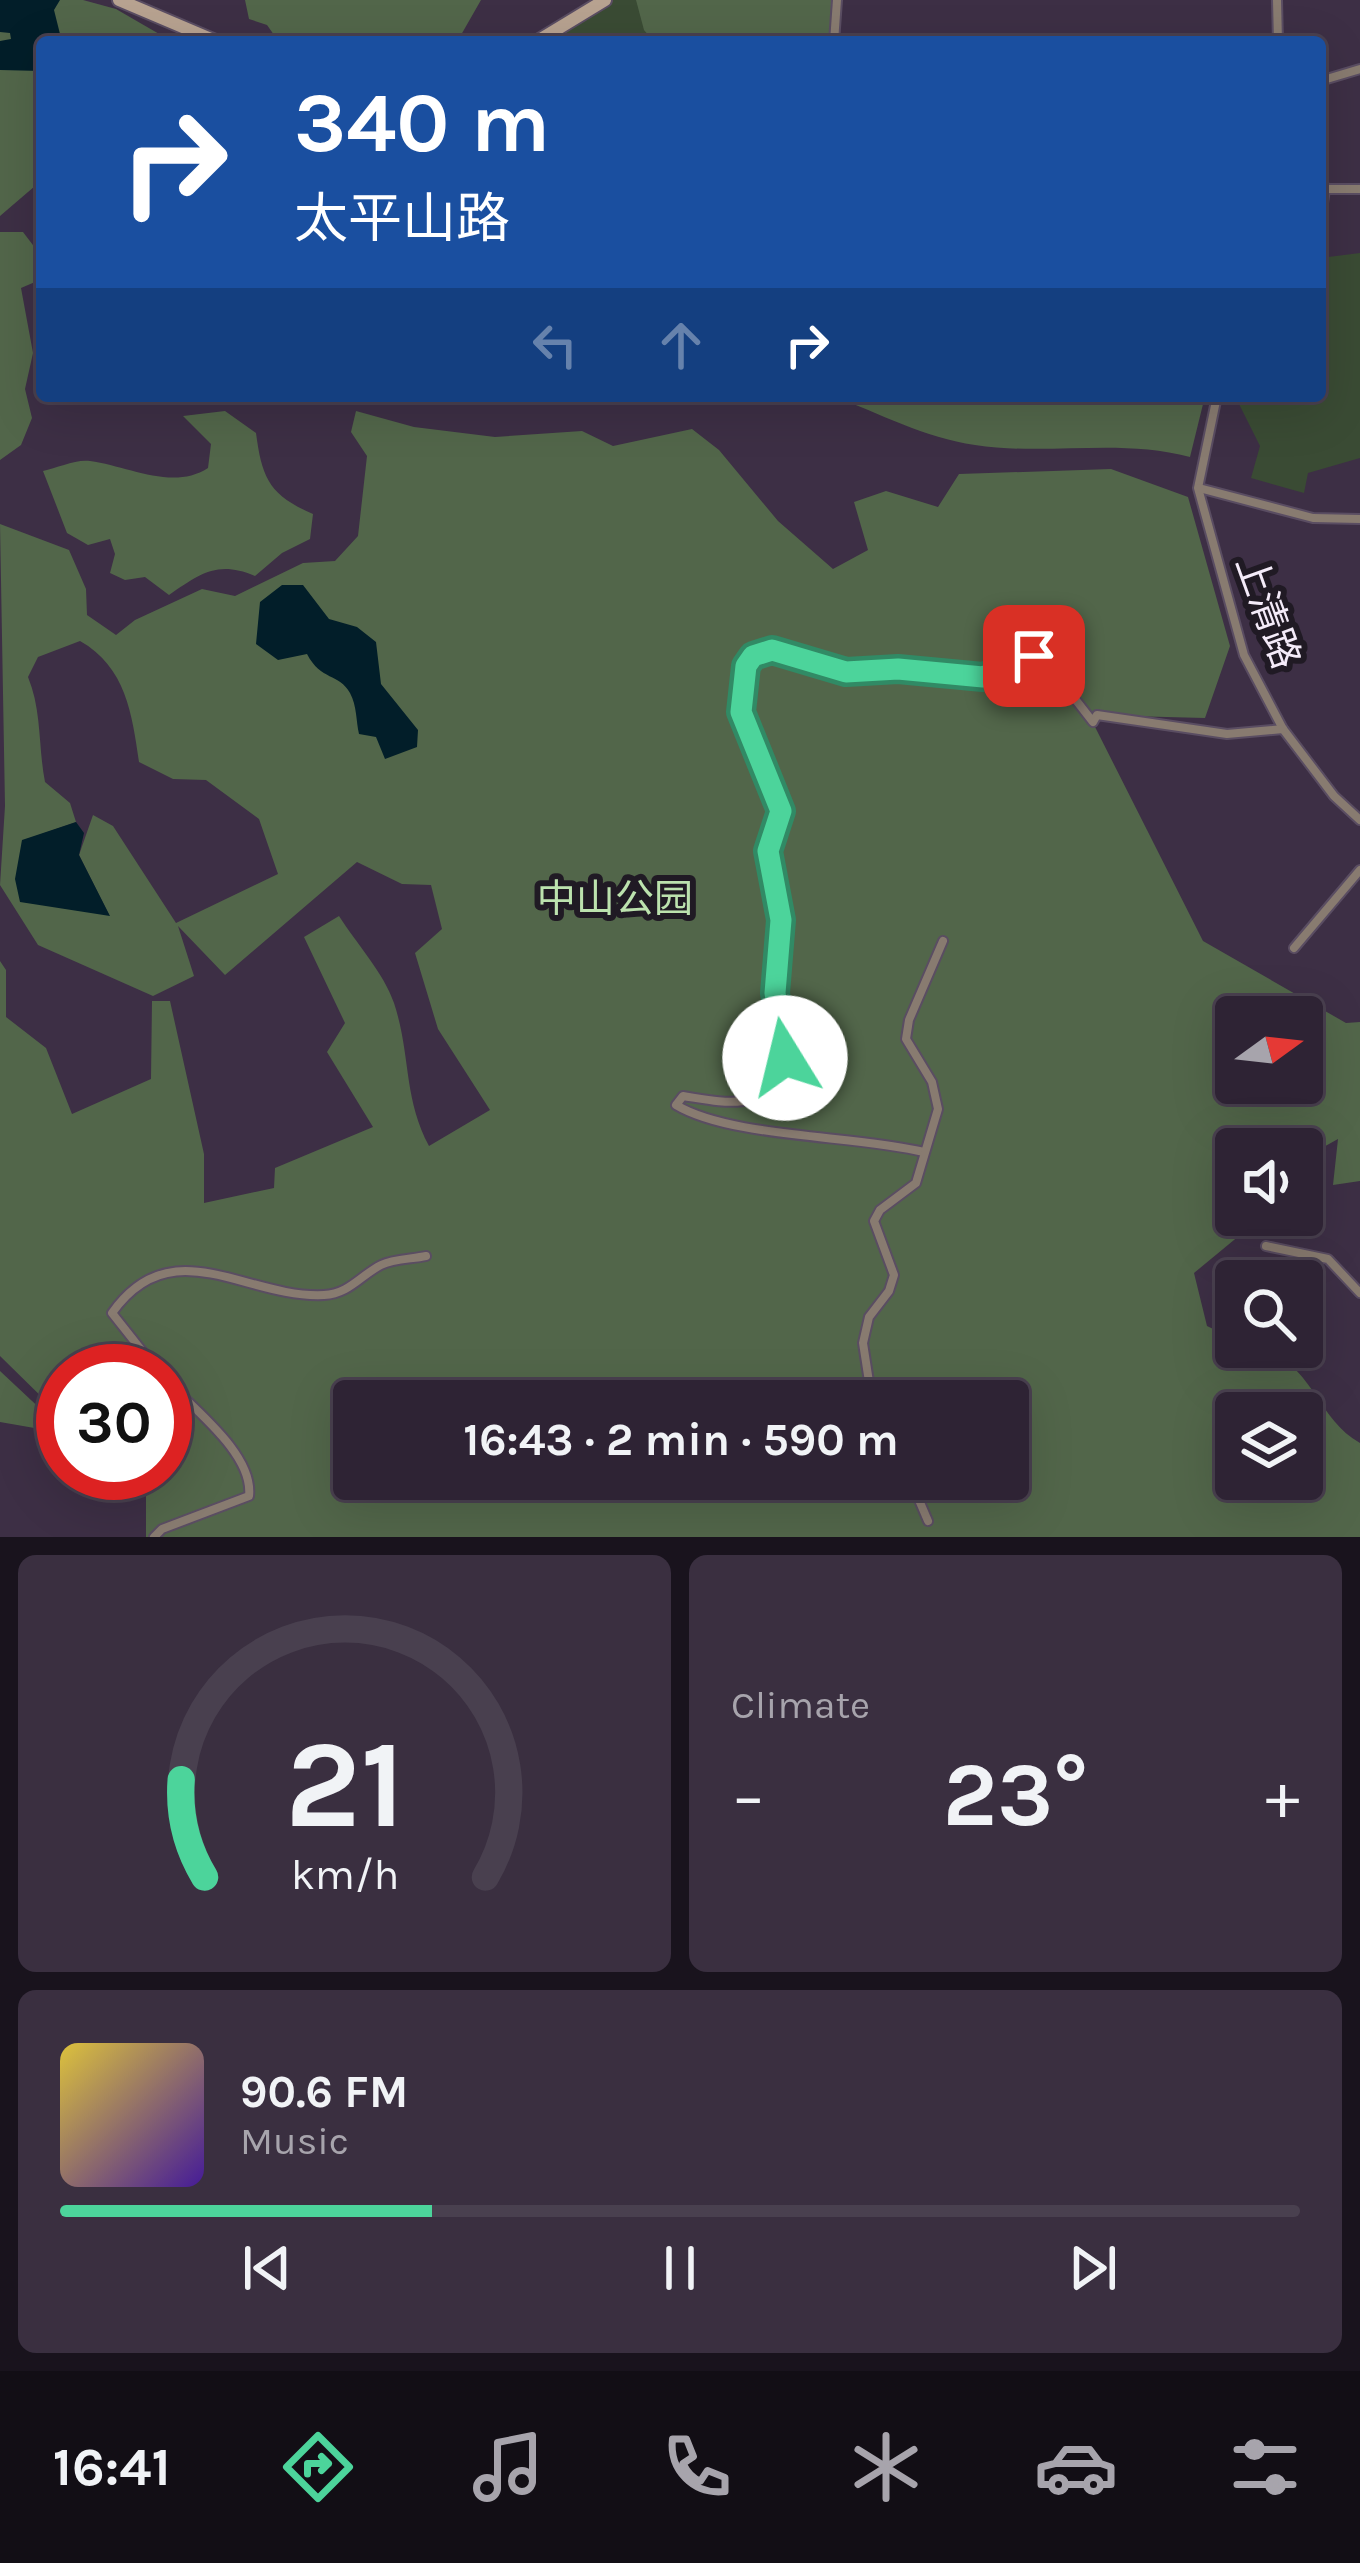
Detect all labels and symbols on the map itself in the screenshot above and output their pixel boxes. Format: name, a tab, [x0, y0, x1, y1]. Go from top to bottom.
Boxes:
street label: 上清路	[1226, 549, 1310, 675]
pin	[983, 605, 1085, 707]
park label: 中山公园	[537, 876, 693, 922]
position arrow	[722, 995, 848, 1121]
north arrow	[1215, 996, 1323, 1104]
speed limit sign: 30	[36, 1344, 192, 1500]

